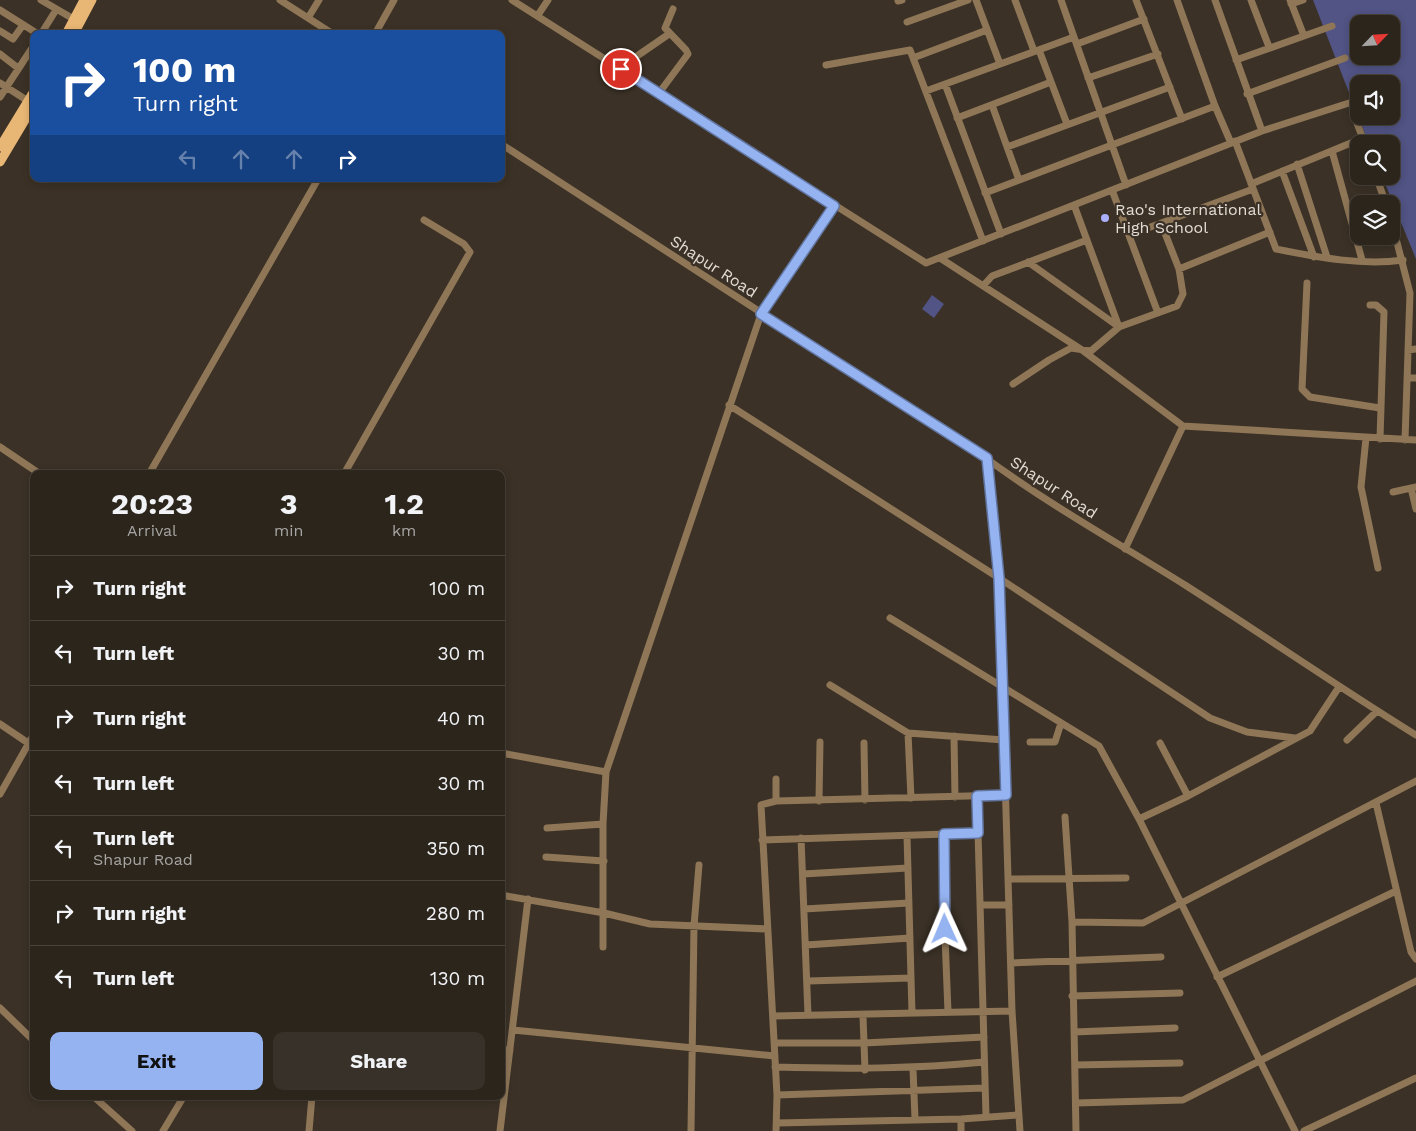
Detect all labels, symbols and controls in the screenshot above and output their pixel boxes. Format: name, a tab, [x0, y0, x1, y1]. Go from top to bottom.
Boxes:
north arrow	[1350, 15, 1400, 65]
map controls	[1350, 15, 1400, 245]
pin	[600, 48, 642, 90]
text: 100 m	[133, 49, 236, 91]
icon: right	[50, 50, 115, 115]
icon: arrive	[607, 55, 635, 83]
button: sound	[1350, 75, 1400, 125]
text: Turn right	[133, 91, 238, 116]
button: search	[1350, 135, 1400, 185]
icon: left	[174, 145, 202, 173]
icon: ahead	[227, 145, 255, 173]
icon: ahead	[280, 145, 308, 173]
icon: right	[333, 145, 361, 173]
button: layers	[1350, 195, 1400, 245]
place label: Rao's International High School	[1115, 200, 1262, 237]
marker: Rao's International High School	[1099, 212, 1111, 224]
street label: Shapur Road	[667, 231, 761, 302]
street label: Shapur Road	[1007, 452, 1101, 523]
text: 20:23	[111, 486, 193, 521]
text: 3	[280, 486, 298, 521]
text: 1.2	[384, 486, 424, 521]
text: Arrival	[127, 521, 177, 540]
text: min	[274, 521, 303, 540]
text: km	[392, 521, 416, 540]
icon: right	[50, 574, 78, 602]
text: Turn right	[93, 577, 186, 600]
text: 100 m	[429, 577, 485, 600]
icon: left	[50, 639, 78, 667]
text: Turn left	[93, 642, 174, 665]
text: 30 m	[438, 642, 485, 665]
icon: right	[50, 704, 78, 732]
text: Turn right	[93, 707, 186, 730]
text: 40 m	[437, 707, 485, 730]
icon: left	[50, 769, 78, 797]
text: Turn left	[93, 772, 174, 795]
text: 30 m	[438, 772, 485, 795]
text: Turn left	[93, 827, 174, 850]
icon: left	[50, 834, 78, 862]
text: 350 m	[426, 837, 485, 860]
text: Shapur Road	[93, 850, 193, 869]
icon: right	[50, 899, 78, 927]
text: Turn right	[93, 902, 186, 925]
text: 280 m	[426, 902, 485, 925]
position arrow	[918, 902, 970, 954]
icon: left	[50, 964, 78, 992]
text: Turn left	[93, 967, 174, 990]
text: 130 m	[430, 967, 485, 990]
button: Exit	[50, 1032, 263, 1090]
button: Share	[273, 1032, 485, 1090]

